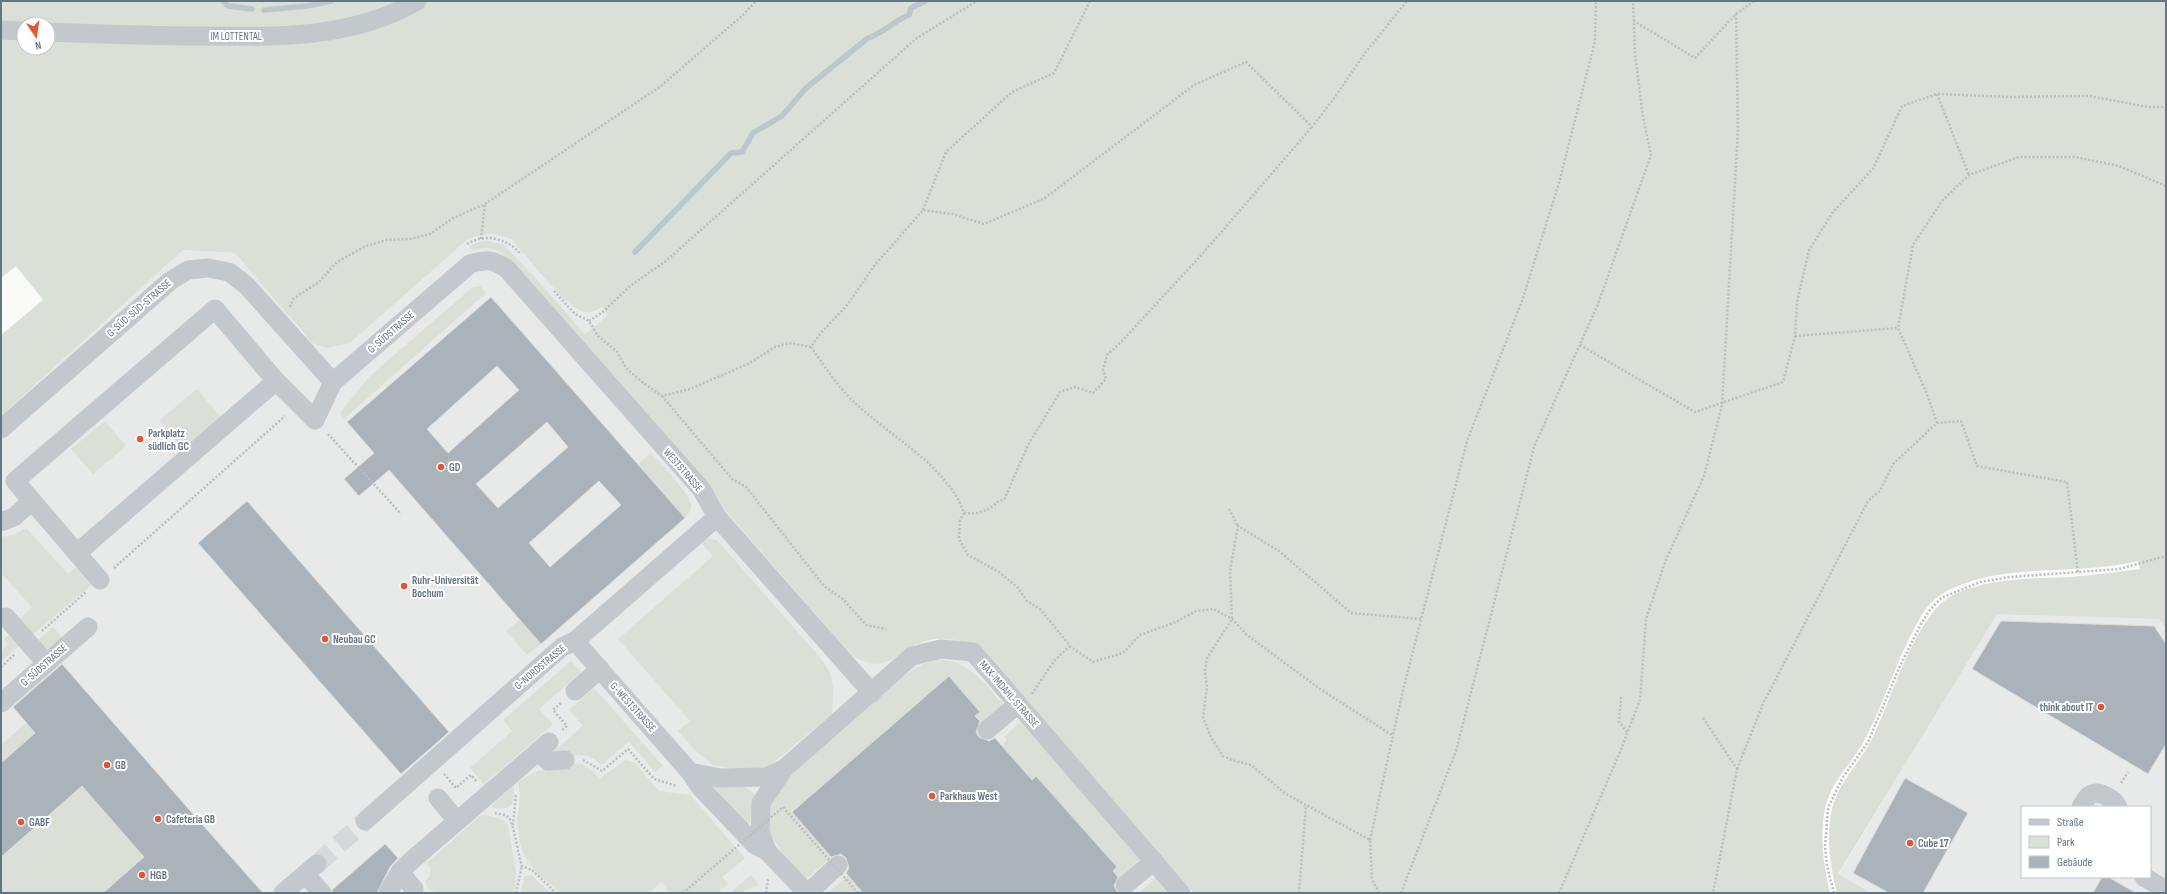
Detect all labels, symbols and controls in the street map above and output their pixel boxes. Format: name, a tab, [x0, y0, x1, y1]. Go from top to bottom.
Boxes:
north arrow	[16, 16, 56, 56]
street label: IM LOTTENTAL	[210, 30, 262, 43]
text: N	[34, 38, 42, 52]
street label: G-SÜD-SÜD-STRASSE	[104, 276, 174, 340]
street label: G-SÜDSTRASSE	[365, 308, 417, 356]
place label: Parkplatz südlich GC	[148, 427, 189, 453]
marker: Parkplatz südlich GC	[135, 434, 145, 444]
street label: WESTSTRASSE	[661, 446, 705, 494]
place label: GD	[449, 461, 461, 474]
marker: GD	[436, 462, 446, 472]
place label: Ruhr-Universität Bochum	[412, 574, 479, 600]
marker: Ruhr-Universität Bochum	[399, 581, 409, 591]
place label: Neubau GC	[333, 633, 376, 646]
marker: Neubau GC	[320, 634, 330, 644]
street label: G-SÜDSTRASSE	[18, 641, 70, 689]
street label: G-NORDSTRASSE	[511, 642, 569, 692]
street label: MAX-IMDAHL-STRASSE	[977, 658, 1041, 730]
street label: G-WESTSTRASSE	[607, 679, 659, 735]
place label: think about IT	[2040, 701, 2093, 714]
marker: think about IT	[2096, 702, 2106, 712]
place label: GB	[115, 759, 126, 772]
marker: GB	[102, 760, 112, 770]
place label: Parkhaus West	[940, 790, 998, 803]
marker: Parkhaus West	[927, 791, 937, 801]
legend	[2021, 806, 2151, 878]
place label: Cafeteria GB	[166, 813, 215, 826]
marker: Cafeteria GB	[153, 814, 163, 824]
text: Straße	[2057, 815, 2084, 830]
place label: GABF	[29, 816, 50, 829]
marker: GABF	[16, 817, 26, 827]
text: Park	[2057, 835, 2075, 850]
place label: Cube 17	[1918, 837, 1949, 850]
marker: Cube 17	[1905, 838, 1915, 848]
text: Gebäude	[2057, 855, 2092, 870]
place label: HGB	[150, 869, 167, 882]
marker: HGB	[137, 870, 147, 880]

